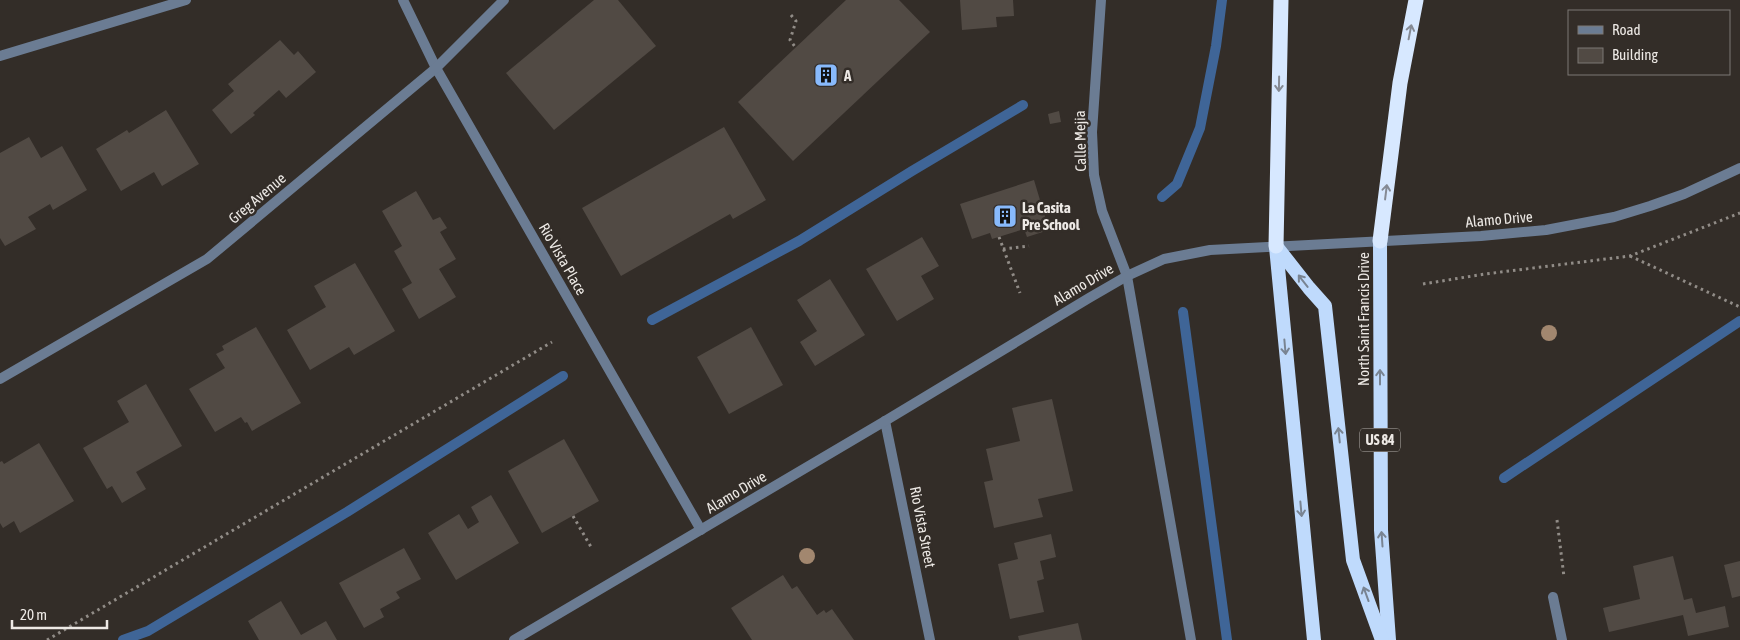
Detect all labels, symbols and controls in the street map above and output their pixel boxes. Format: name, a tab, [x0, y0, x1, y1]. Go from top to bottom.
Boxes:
legend	[1568, 10, 1730, 75]
text: Road	[1612, 21, 1641, 38]
one-way arrow	[1405, 24, 1415, 40]
text: Building	[1612, 46, 1658, 63]
building icon: A	[813, 62, 839, 88]
place label: A	[843, 67, 852, 84]
one-way arrow	[1274, 76, 1284, 92]
street label: Calle Mejia	[1071, 110, 1089, 172]
street label: Greg Avenue	[225, 169, 289, 227]
one-way arrow	[1381, 185, 1391, 201]
place label: La Casita Pre School	[1022, 199, 1081, 233]
building icon: La Casita Pre School	[992, 203, 1018, 229]
street label: Alamo Drive	[1465, 208, 1533, 230]
street label: Rio Vista Place	[536, 220, 590, 298]
street label: North Saint Francis Drive	[1355, 252, 1372, 386]
street label: Alamo Drive	[1050, 259, 1116, 309]
one-way arrow	[1298, 275, 1309, 288]
one-way arrow	[1281, 339, 1290, 355]
one-way arrow	[1375, 369, 1385, 385]
one-way arrow	[1334, 427, 1344, 443]
road number: US 84	[1360, 428, 1400, 452]
street label: Alamo Drive	[703, 467, 769, 517]
street label: Rio Vista Street	[907, 485, 939, 569]
one-way arrow	[1296, 500, 1306, 516]
one-way arrow	[1377, 531, 1386, 547]
one-way arrow	[1361, 587, 1370, 602]
scale bar	[12, 598, 108, 630]
text: 20 m	[20, 606, 47, 623]

